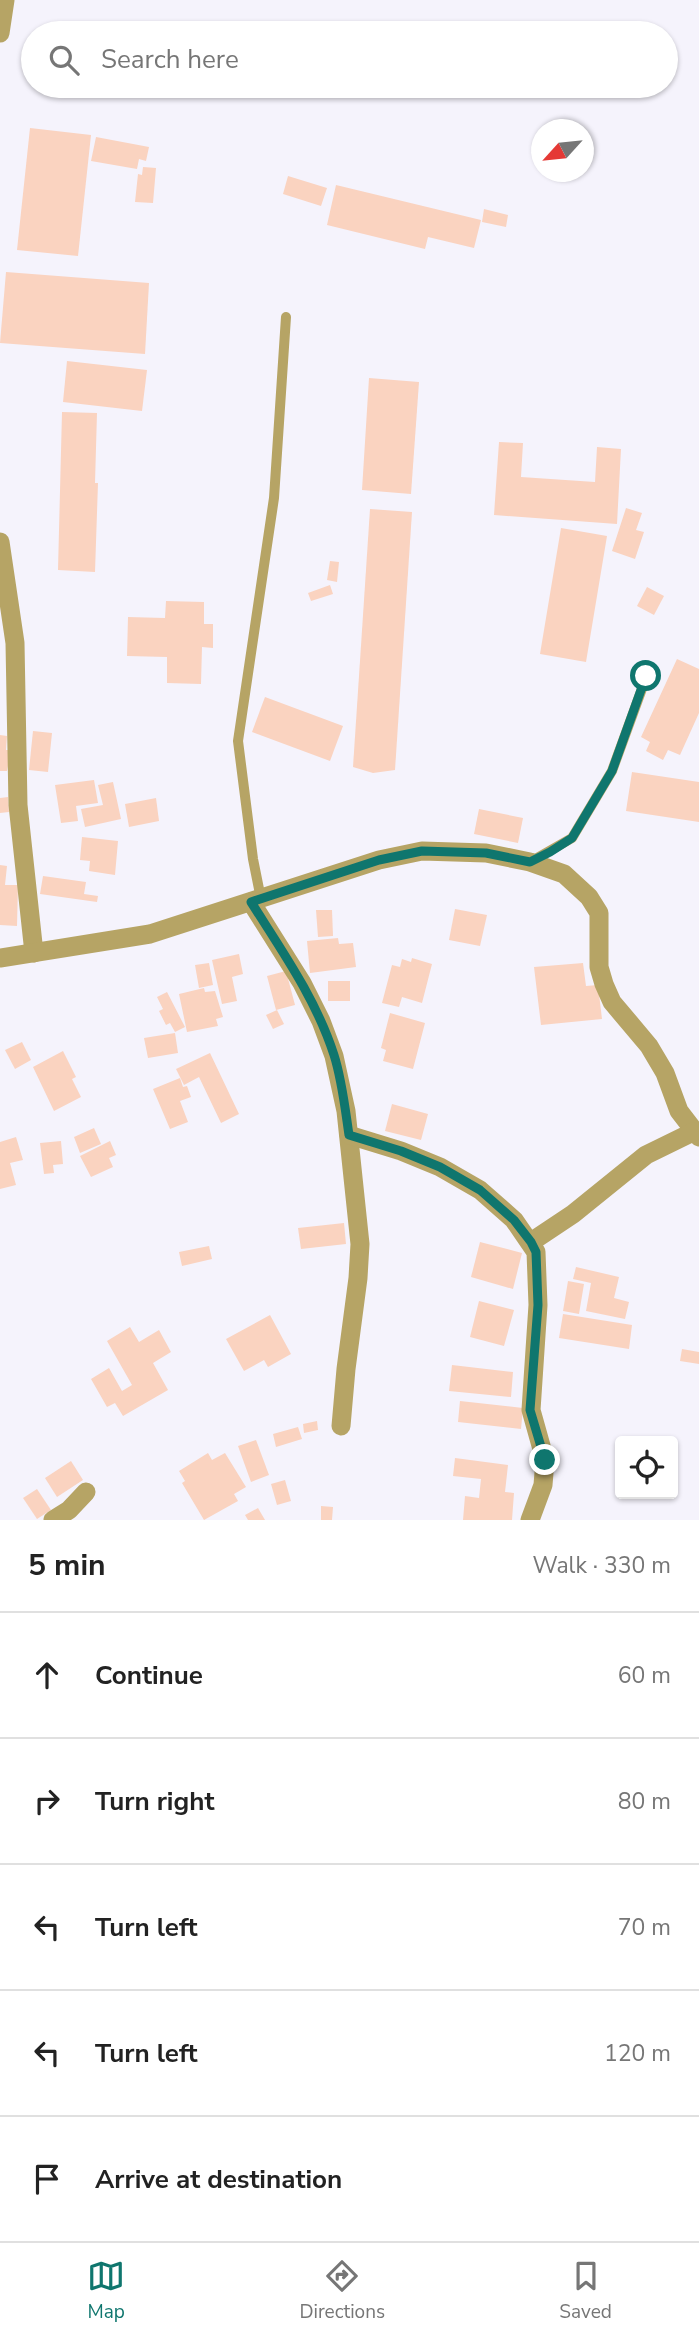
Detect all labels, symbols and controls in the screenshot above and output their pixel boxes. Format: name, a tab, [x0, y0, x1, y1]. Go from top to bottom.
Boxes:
search box	[21, 21, 678, 98]
icon: search	[45, 41, 83, 79]
text: Search here	[101, 42, 239, 77]
north arrow	[531, 119, 594, 182]
route start	[630, 660, 661, 691]
map controls	[615, 1436, 678, 1499]
button: locate	[615, 1436, 678, 1499]
route end	[529, 1444, 560, 1475]
text: 5 min	[28, 1545, 106, 1586]
text: Walk · 330 m	[532, 1550, 671, 1581]
icon: ahead	[28, 1656, 66, 1694]
text: Continue	[95, 1658, 203, 1693]
text: 60 m	[618, 1660, 671, 1691]
icon: right	[28, 1782, 66, 1820]
text: Turn right	[95, 1784, 214, 1819]
text: 80 m	[618, 1786, 671, 1817]
icon: left	[28, 1908, 66, 1946]
text: Turn left	[95, 1910, 198, 1945]
text: 70 m	[618, 1912, 671, 1943]
icon: left	[28, 2034, 66, 2072]
text: Turn left	[95, 2036, 198, 2071]
text: 120 m	[604, 2038, 671, 2069]
icon: arrive	[28, 2160, 66, 2198]
text: Arrive at destination	[95, 2162, 342, 2197]
tab: Map	[87, 2257, 125, 2325]
tab: Directions	[299, 2257, 385, 2325]
tab: Saved	[559, 2257, 612, 2325]

